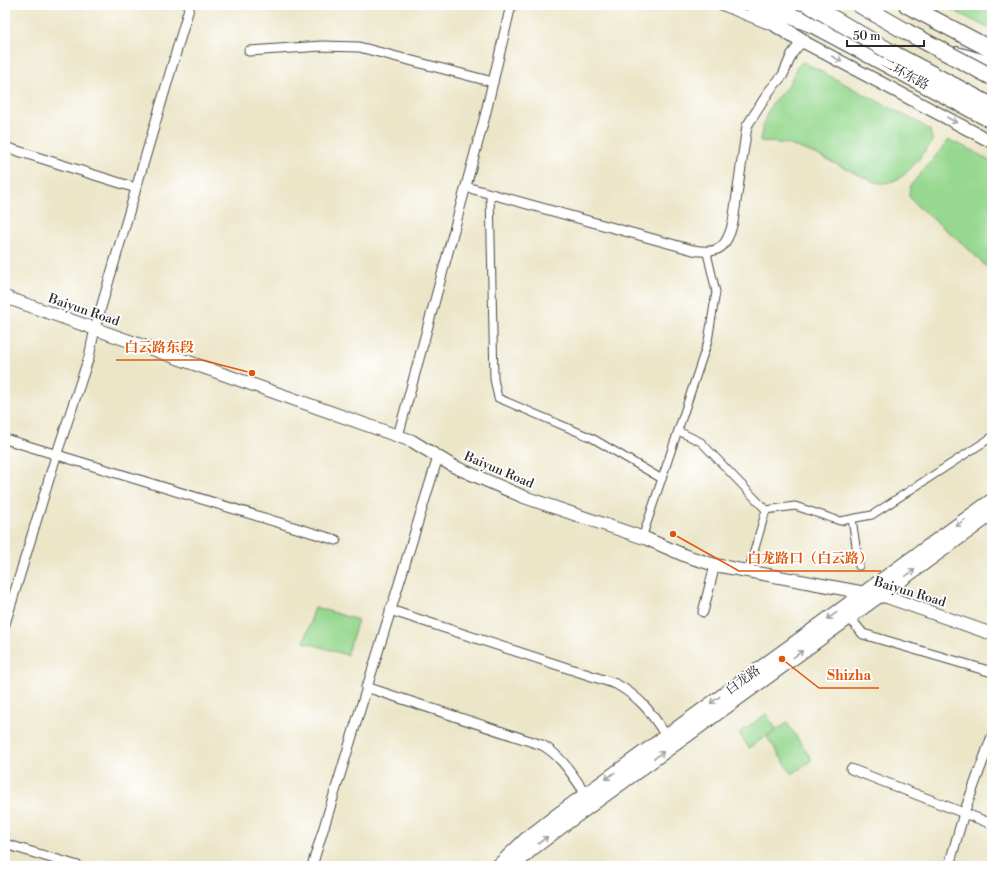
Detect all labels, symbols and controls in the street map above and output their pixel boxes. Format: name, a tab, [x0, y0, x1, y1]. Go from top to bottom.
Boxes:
scale bar	[847, 22, 924, 48]
text: 50 m	[853, 29, 881, 44]
street label: 二环东路	[878, 55, 932, 93]
one-way arrow	[831, 56, 843, 63]
one-way arrow	[945, 117, 957, 124]
street label: Baiyun Road	[45, 290, 122, 330]
callout: 白云路东段	[116, 334, 202, 360]
text: 白云路东段	[124, 339, 194, 357]
street label: Baiyun Road	[461, 448, 537, 492]
one-way arrow	[955, 519, 966, 527]
callout: 白龙路口（白云路）	[739, 545, 881, 571]
text: 白龙路口（白云路）	[747, 550, 873, 568]
one-way arrow	[904, 569, 915, 577]
street label: Baiyun Road	[871, 573, 948, 611]
one-way arrow	[827, 611, 838, 620]
one-way arrow	[793, 649, 804, 658]
street label: 白龙路	[723, 662, 763, 698]
callout: Shizha	[819, 662, 879, 688]
text: Shizha	[827, 667, 871, 685]
one-way arrow	[710, 696, 721, 704]
one-way arrow	[654, 751, 665, 759]
one-way arrow	[605, 772, 616, 780]
one-way arrow	[538, 836, 549, 844]

